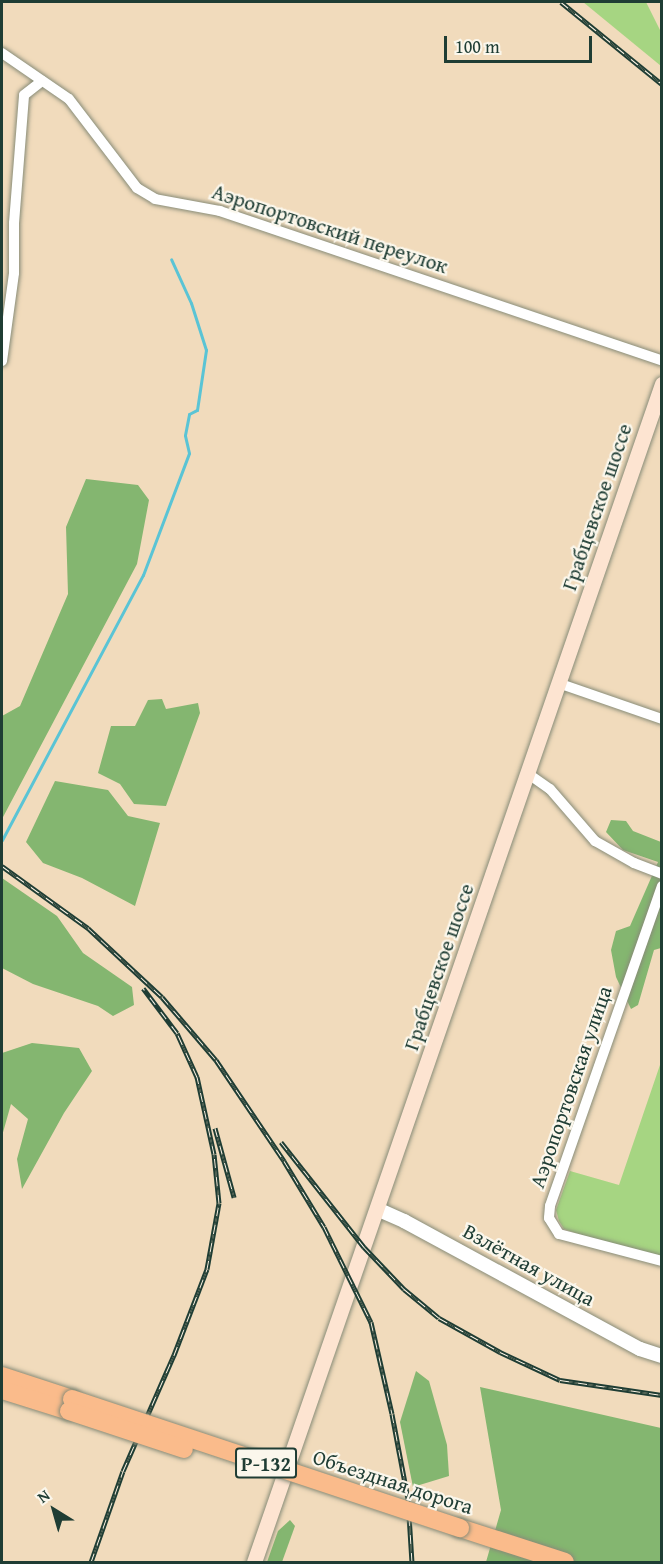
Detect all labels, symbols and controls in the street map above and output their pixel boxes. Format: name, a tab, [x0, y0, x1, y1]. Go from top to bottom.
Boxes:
scale bar	[447, 24, 596, 62]
text: 100 m	[455, 33, 500, 60]
street label: Аэропортовский переулок	[209, 179, 451, 279]
street label: Грабцевское шоссе	[557, 420, 637, 594]
street label: Грабцевское шоссе	[399, 880, 479, 1054]
street label: Аэропортовская улица	[525, 983, 617, 1191]
street label: Взлётная улица	[459, 1218, 599, 1312]
street label: Объездная дорога	[310, 1444, 476, 1520]
road number: Р-132	[234, 1446, 298, 1480]
north arrow	[24, 1480, 84, 1540]
text: N	[32, 1483, 55, 1508]

